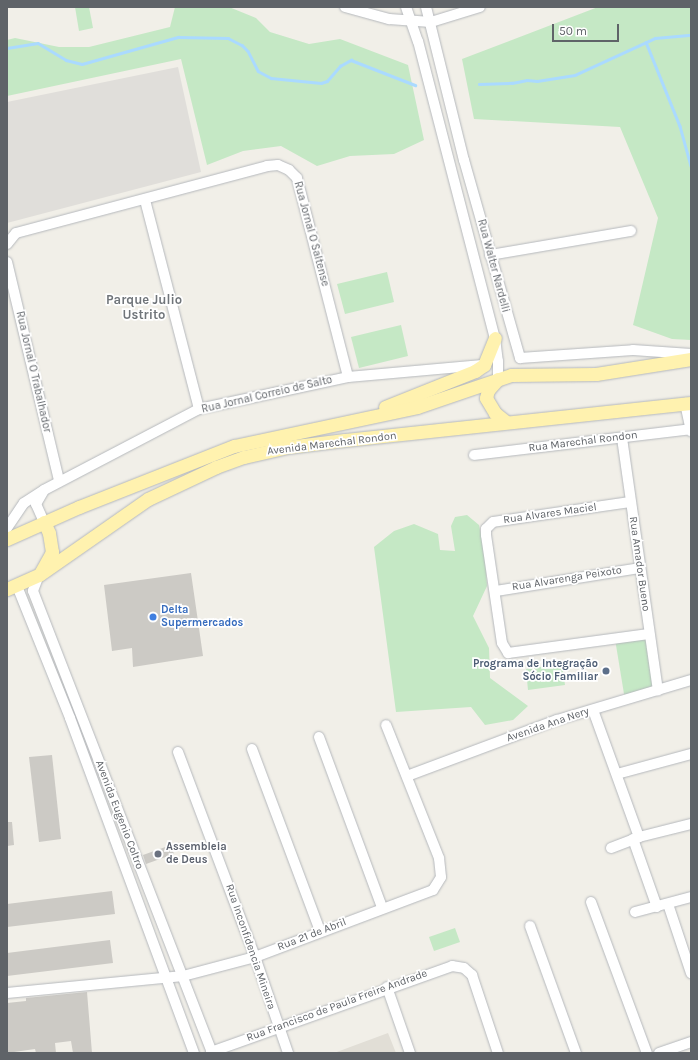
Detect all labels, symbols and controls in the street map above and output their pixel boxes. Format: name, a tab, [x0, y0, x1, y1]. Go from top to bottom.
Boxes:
scale bar	[554, 16, 621, 42]
text: 50 m	[559, 24, 587, 38]
street label: Rua Jornal O Saltense	[291, 180, 331, 288]
street label: Rua Walter Nardelli	[474, 218, 512, 314]
district label: Parque Julio Ustrito	[106, 293, 182, 324]
street label: Rua Jornal O Trabalhador	[13, 310, 53, 434]
street label: Rua Jornal Correio de Salto	[200, 374, 334, 416]
street label: Rua Marechal Rondon	[528, 429, 638, 455]
street label: Avenida Marechal Rondon	[267, 430, 397, 458]
street label: Rua Alvares Maciel	[502, 501, 598, 527]
street label: Rua Amador Bueno	[626, 516, 652, 612]
street label: Rua Alvarenga Peixoto	[511, 564, 623, 594]
place label: Delta Supermercados	[161, 604, 243, 630]
marker: Delta Supermercados	[148, 612, 158, 622]
place label: Programa de Integração Sócio Familiar	[473, 658, 598, 684]
marker: Programa de Integração Sócio Familiar	[601, 666, 611, 676]
street label: Avenida Ana Nery	[505, 705, 591, 745]
street label: Avenida Eugenio Coltro	[92, 759, 146, 871]
place label: Assembleia de Deus	[166, 841, 227, 867]
marker: Assembleia de Deus	[153, 849, 163, 859]
street label: Rua Inconfidencia Mineira	[222, 883, 278, 1011]
street label: Rua 21 de Abril	[276, 916, 348, 954]
street label: Rua Francisco de Paula Freire Andrade	[245, 967, 429, 1045]

